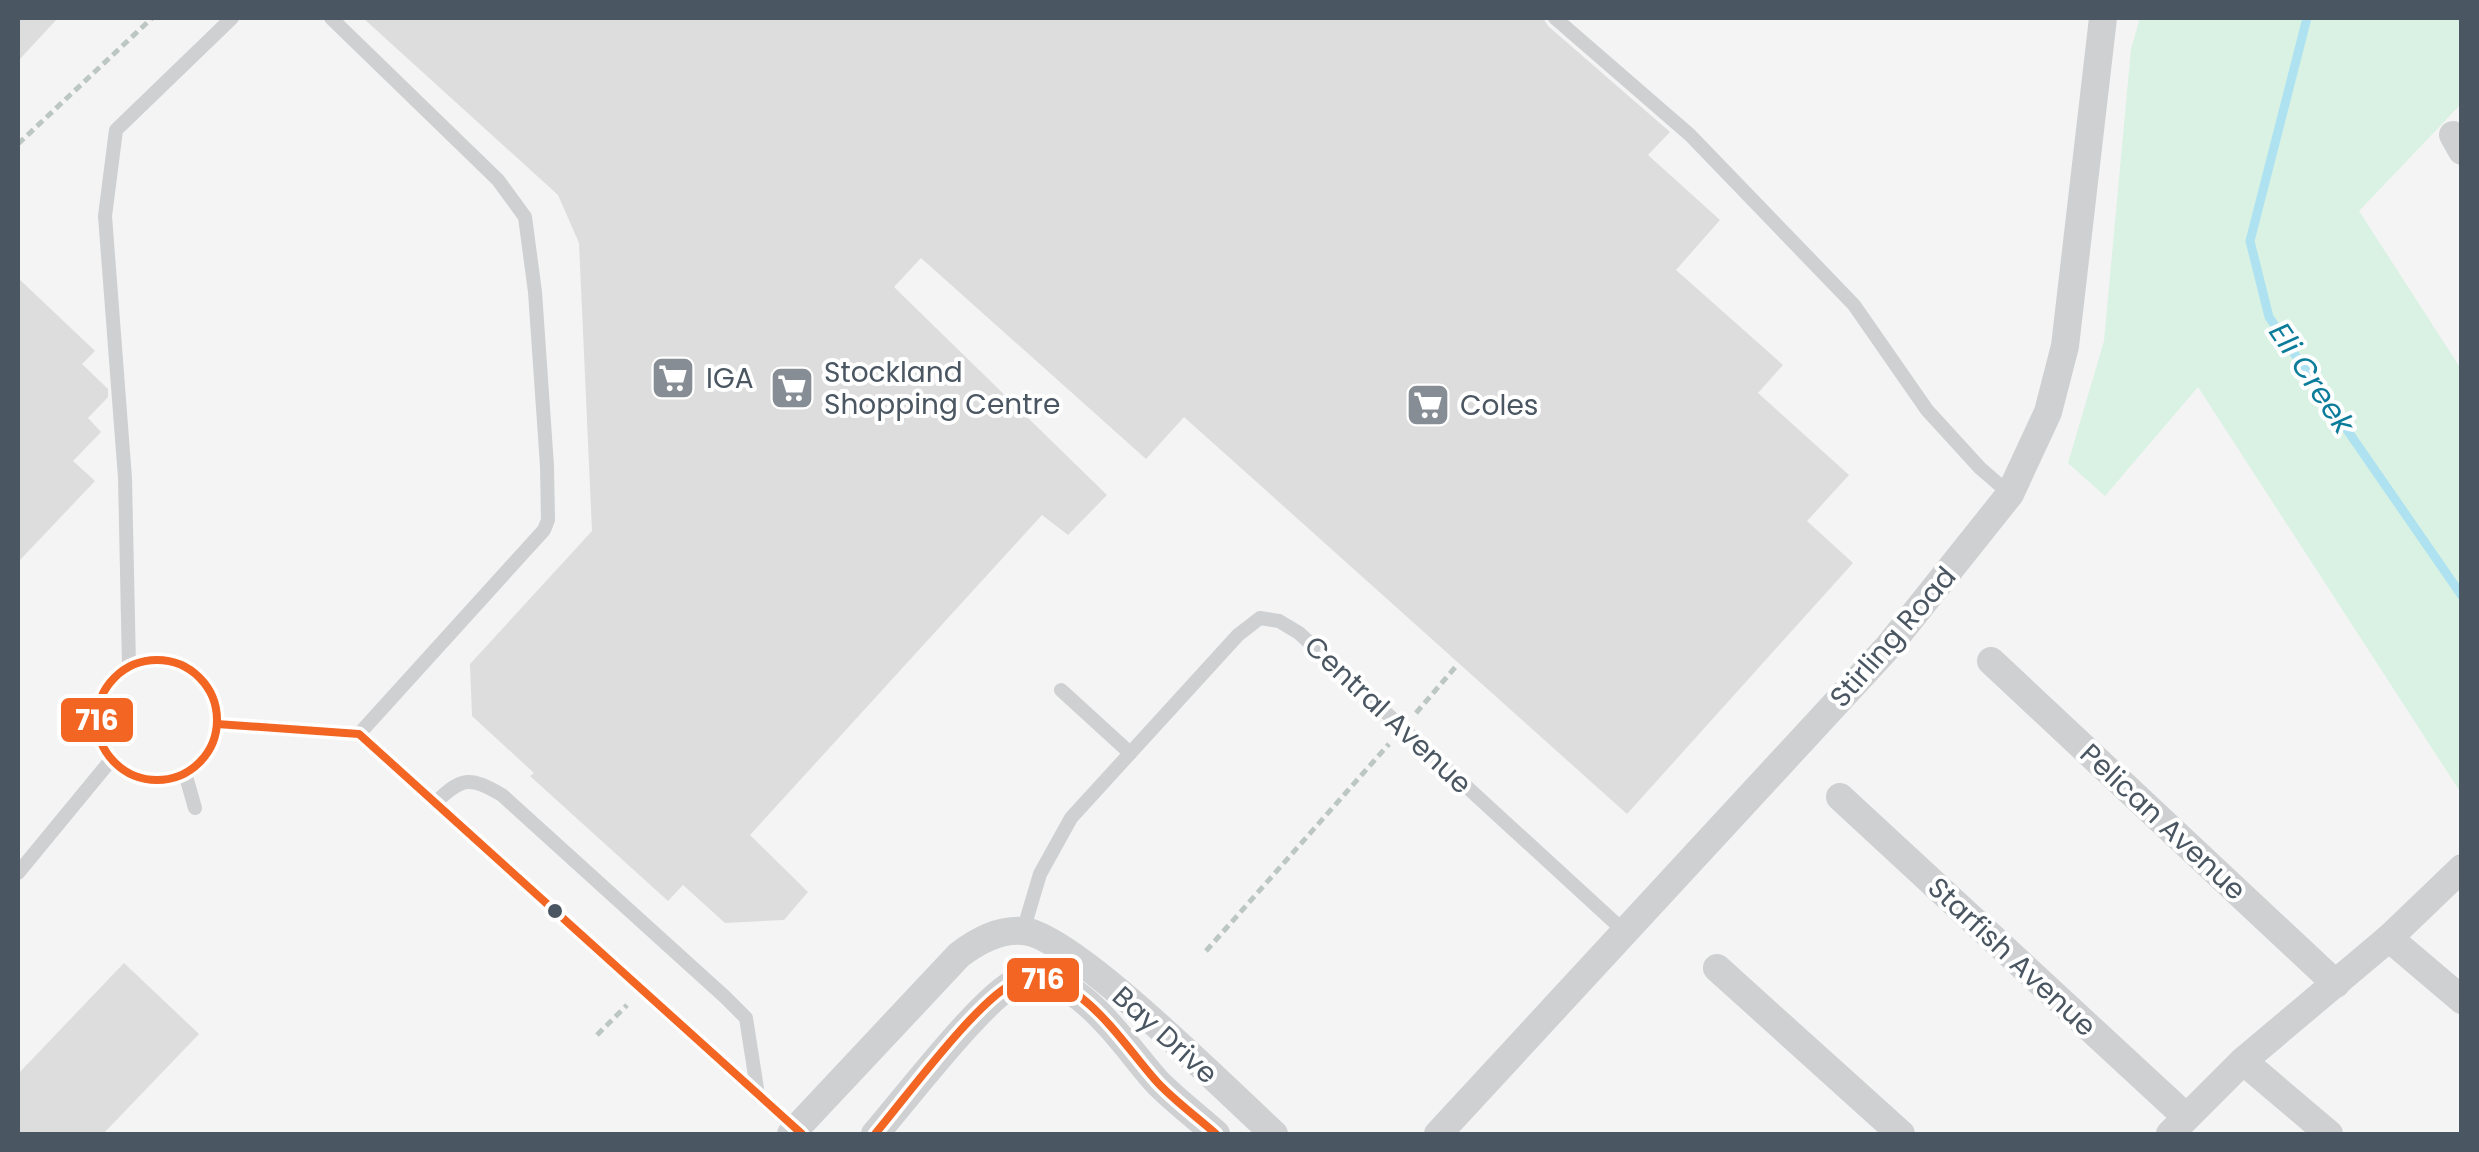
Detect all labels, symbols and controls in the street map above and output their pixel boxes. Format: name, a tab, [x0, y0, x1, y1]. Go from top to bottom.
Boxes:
water label: Eli Creek	[2259, 314, 2366, 444]
place label: Stockland Shopping Centre	[824, 353, 1060, 424]
supermarket icon: IGA	[650, 355, 696, 401]
place label: IGA	[706, 359, 754, 398]
supermarket icon: Stockland Shopping Centre	[769, 365, 815, 411]
supermarket icon: Coles	[1405, 382, 1451, 428]
place label: Coles	[1460, 386, 1538, 425]
street label: Stirling Road	[1821, 558, 1965, 716]
street label: Central Avenue	[1296, 627, 1480, 803]
line badge: 716	[59, 696, 135, 744]
text: 716	[75, 701, 119, 740]
street label: Pelican Avenue	[2072, 735, 2254, 909]
street label: Starfish Avenue	[1919, 869, 2105, 1045]
unlabelled marker	[545, 901, 565, 921]
line badge: 716	[1005, 956, 1081, 1004]
text: 716	[1021, 960, 1065, 999]
street label: Bay Drive	[1104, 977, 1226, 1093]

